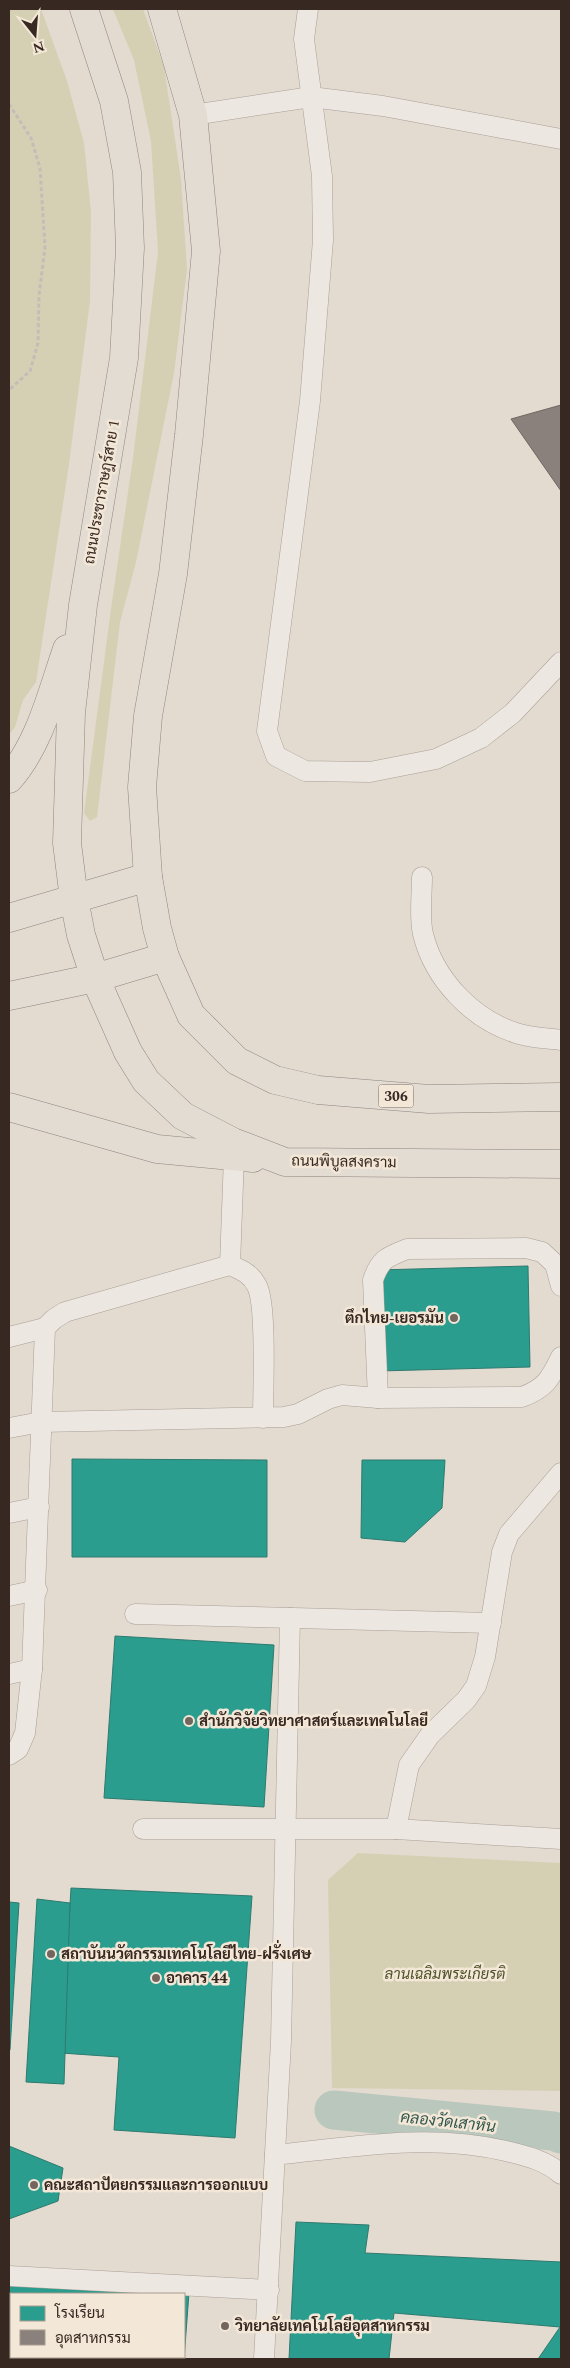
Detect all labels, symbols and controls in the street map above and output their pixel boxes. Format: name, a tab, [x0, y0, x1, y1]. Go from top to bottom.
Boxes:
north arrow	[10, 10, 60, 60]
text: N	[30, 35, 47, 59]
street label: ถนนประชาราษฎร์สาย 1	[78, 418, 126, 566]
road number: 306	[378, 1084, 414, 1108]
street label: ถนนพิบูลสงคราม	[291, 1150, 397, 1174]
place label: ตึกไทย-เยอรมัน	[345, 1307, 444, 1330]
marker: ตึกไทย-เยอรมัน	[448, 1312, 460, 1324]
place label: สำนักวิจัยวิทยาศาสตร์และเทคโนโลยี	[199, 1710, 428, 1733]
marker: สำนักวิจัยวิทยาศาสตร์และเทคโนโลยี	[183, 1715, 195, 1727]
place label: สถาบันนวัตกรรมเทคโนโลยีไทย-ฝรั่งเศษ	[61, 1939, 312, 1966]
marker: สถาบันนวัตกรรมเทคโนโลยีไทย-ฝรั่งเศษ	[45, 1948, 57, 1960]
park label: ลานเฉลิมพระเกียรติ	[385, 1963, 506, 1986]
place label: อาคาร 44	[166, 1967, 228, 1990]
marker: อาคาร 44	[150, 1972, 162, 1984]
water label: คลองวัดเสาหิน	[399, 2105, 497, 2139]
place label: คณะสถาปัตยกรรมและการออกแบบ	[44, 2174, 268, 2197]
marker: คณะสถาปัตยกรรมและการออกแบบ	[28, 2179, 40, 2191]
legend	[10, 2293, 185, 2358]
text: โรงเรียน	[54, 2302, 105, 2325]
place label: วิทยาลัยเทคโนโลยีอุตสาหกรรม	[234, 2315, 430, 2338]
marker: วิทยาลัยเทคโนโลยีอุตสาหกรรม	[219, 2320, 231, 2332]
text: อุตสาหกรรม	[55, 2327, 131, 2350]

